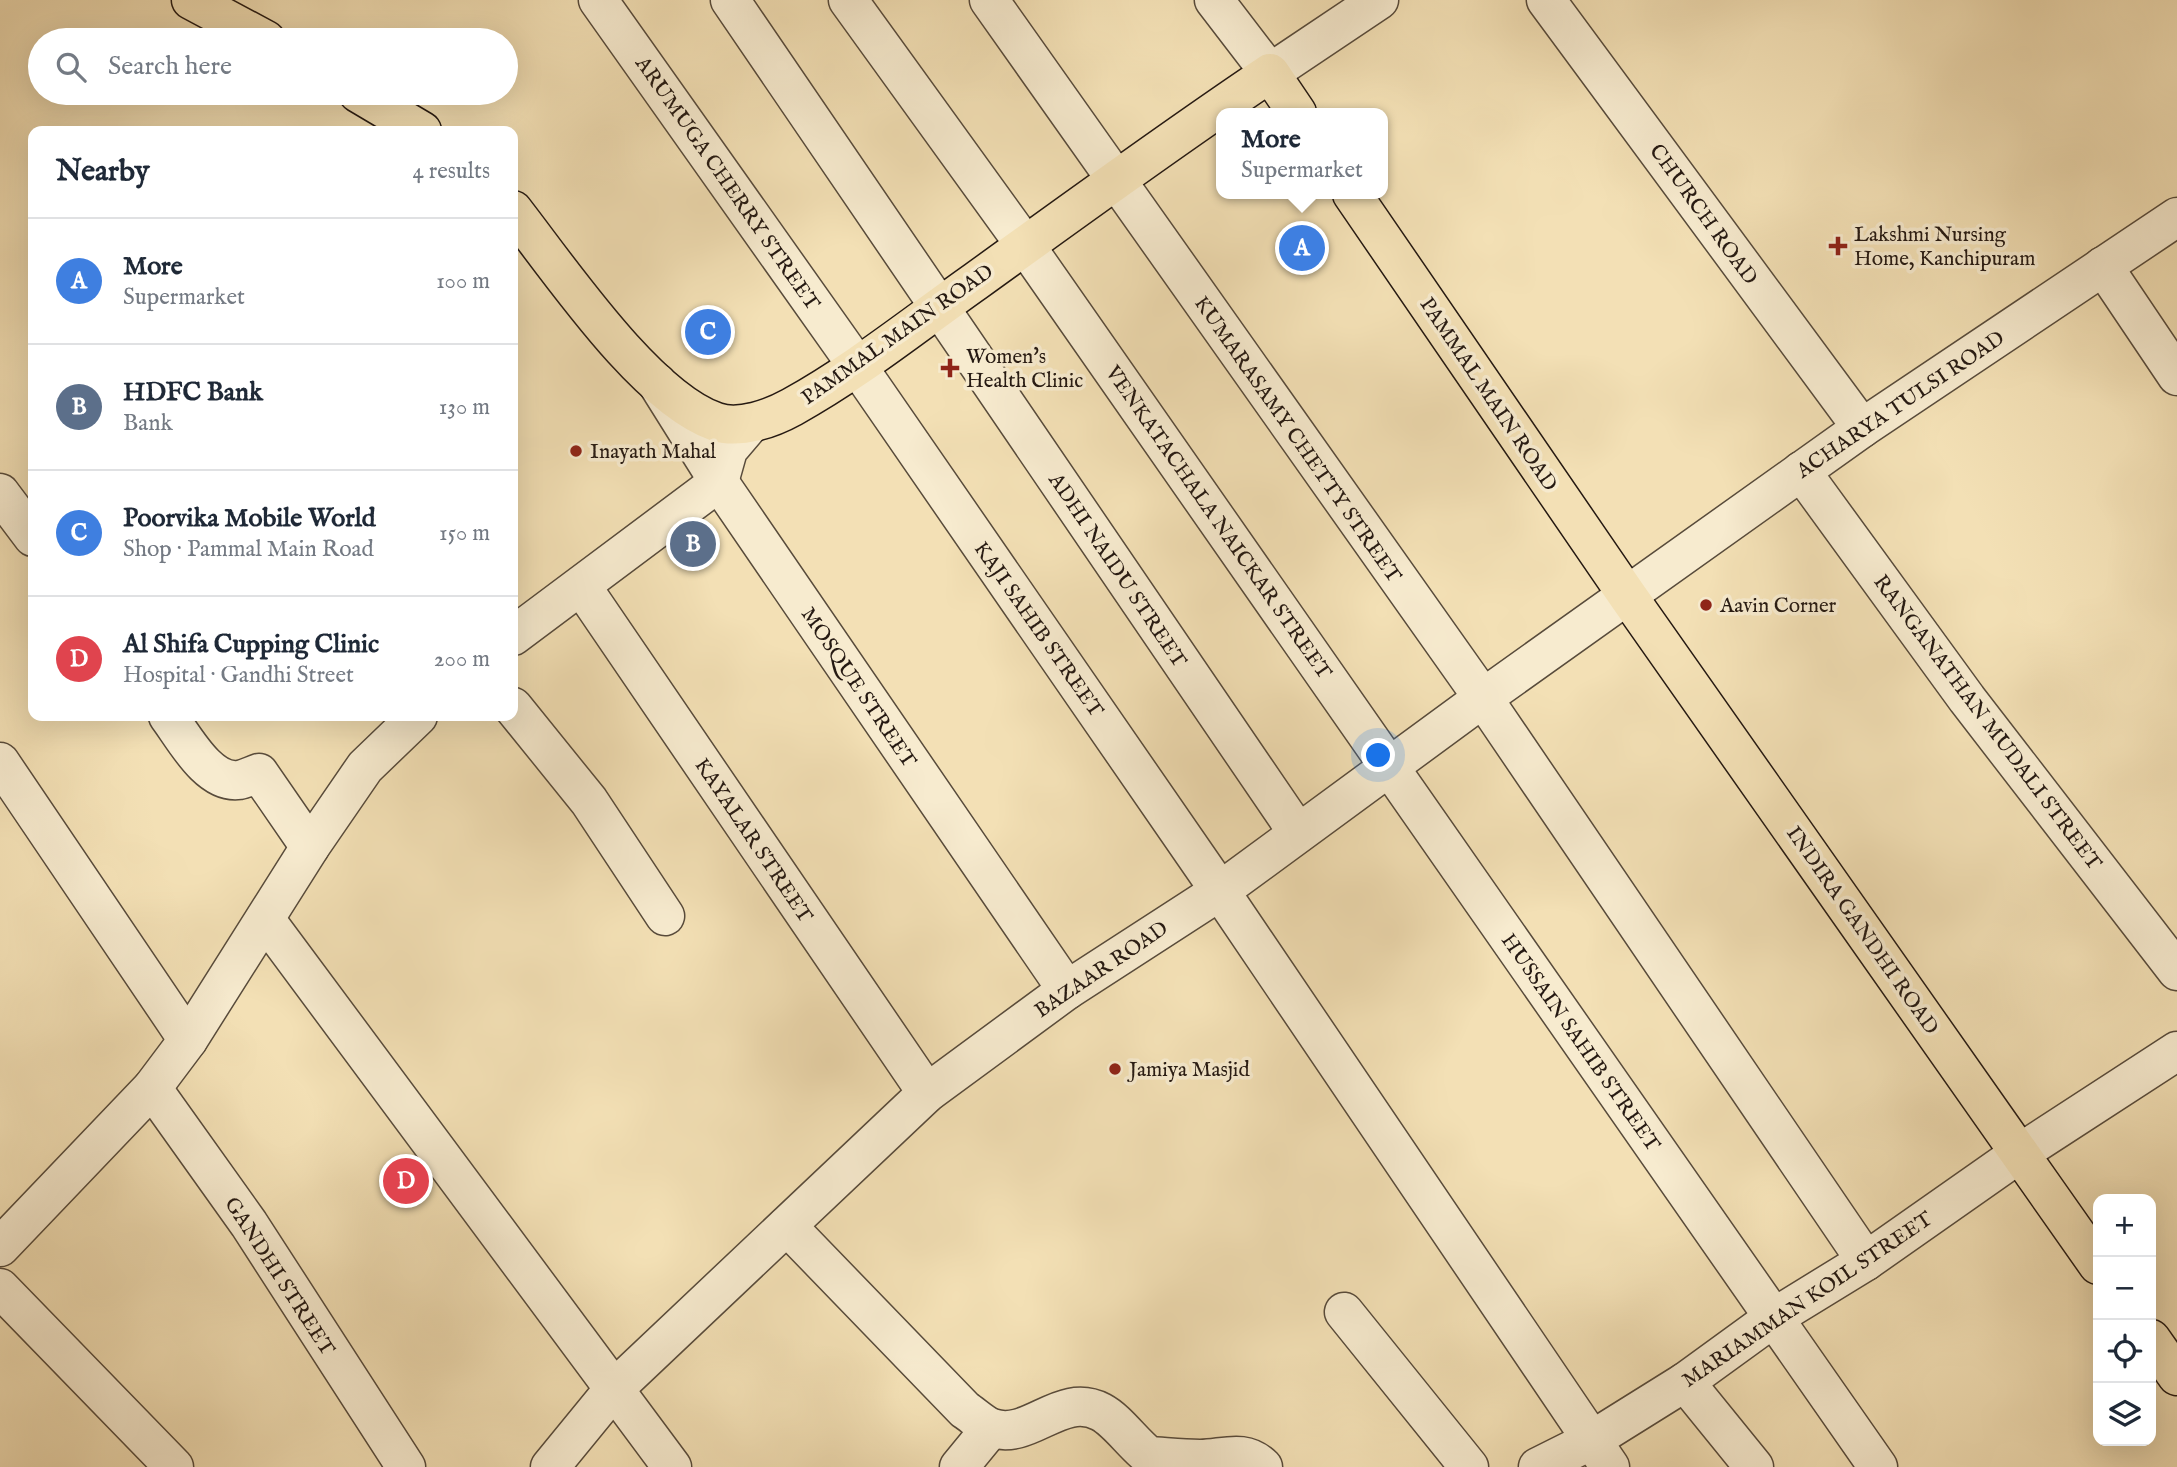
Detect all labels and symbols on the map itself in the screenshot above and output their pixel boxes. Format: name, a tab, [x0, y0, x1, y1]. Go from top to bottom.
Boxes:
street label: ARUMUGA CHERRY STREET	[628, 51, 825, 317]
street label: CHURCH ROAD	[1643, 139, 1763, 291]
pin: A	[1279, 222, 1325, 274]
place label: Lakshmi Nursing Home, Kanchipuram	[1854, 222, 2035, 273]
marker: Lakshmi Nursing Home, Kanchipuram	[1828, 236, 1848, 256]
street label: PAMMAL MAIN ROAD	[797, 259, 999, 412]
street label: KUMARASAMY CHETTY STREET	[1187, 291, 1407, 589]
street label: PAMMAL MAIN ROAD	[1413, 293, 1563, 497]
pin: C	[685, 306, 731, 358]
street label: ACHARYA TULSI ROAD	[1791, 325, 2010, 486]
place label: Women's Health Clinic	[966, 344, 1083, 395]
marker: Women's Health Clinic	[940, 358, 960, 378]
street label: VENKATACHALA NAICKAR STREET	[1098, 360, 1337, 686]
place label: Inayath Mahal	[590, 439, 716, 466]
marker: Inayath Mahal	[568, 443, 584, 459]
street label: ADHI NAIDU STREET	[1041, 468, 1192, 674]
pin: B	[670, 518, 716, 570]
street label: KAJI SAHIB STREET	[967, 537, 1109, 723]
street label: RANGANATHAN MUDALI STREET	[1867, 570, 2107, 877]
place label: Aavin Corner	[1719, 593, 1837, 620]
marker: Aavin Corner	[1698, 597, 1714, 613]
street label: MOSQUE STREET	[794, 602, 922, 774]
your location	[1361, 738, 1395, 772]
street label: KAYALAR STREET	[688, 753, 818, 929]
street label: INDIRA GANDHI ROAD	[1780, 821, 1944, 1040]
street label: BAZAAR ROAD	[1030, 916, 1174, 1025]
street label: HUSSAIN SAHIB STREET	[1494, 929, 1666, 1158]
place label: Jamiya Masjid	[1127, 1057, 1250, 1084]
marker: Jamiya Masjid	[1107, 1061, 1123, 1077]
pin: D	[383, 1155, 429, 1207]
street label: GANDHI STREET	[217, 1193, 340, 1362]
street label: MARIAMMAN KOIL STREET	[1677, 1206, 1939, 1394]

